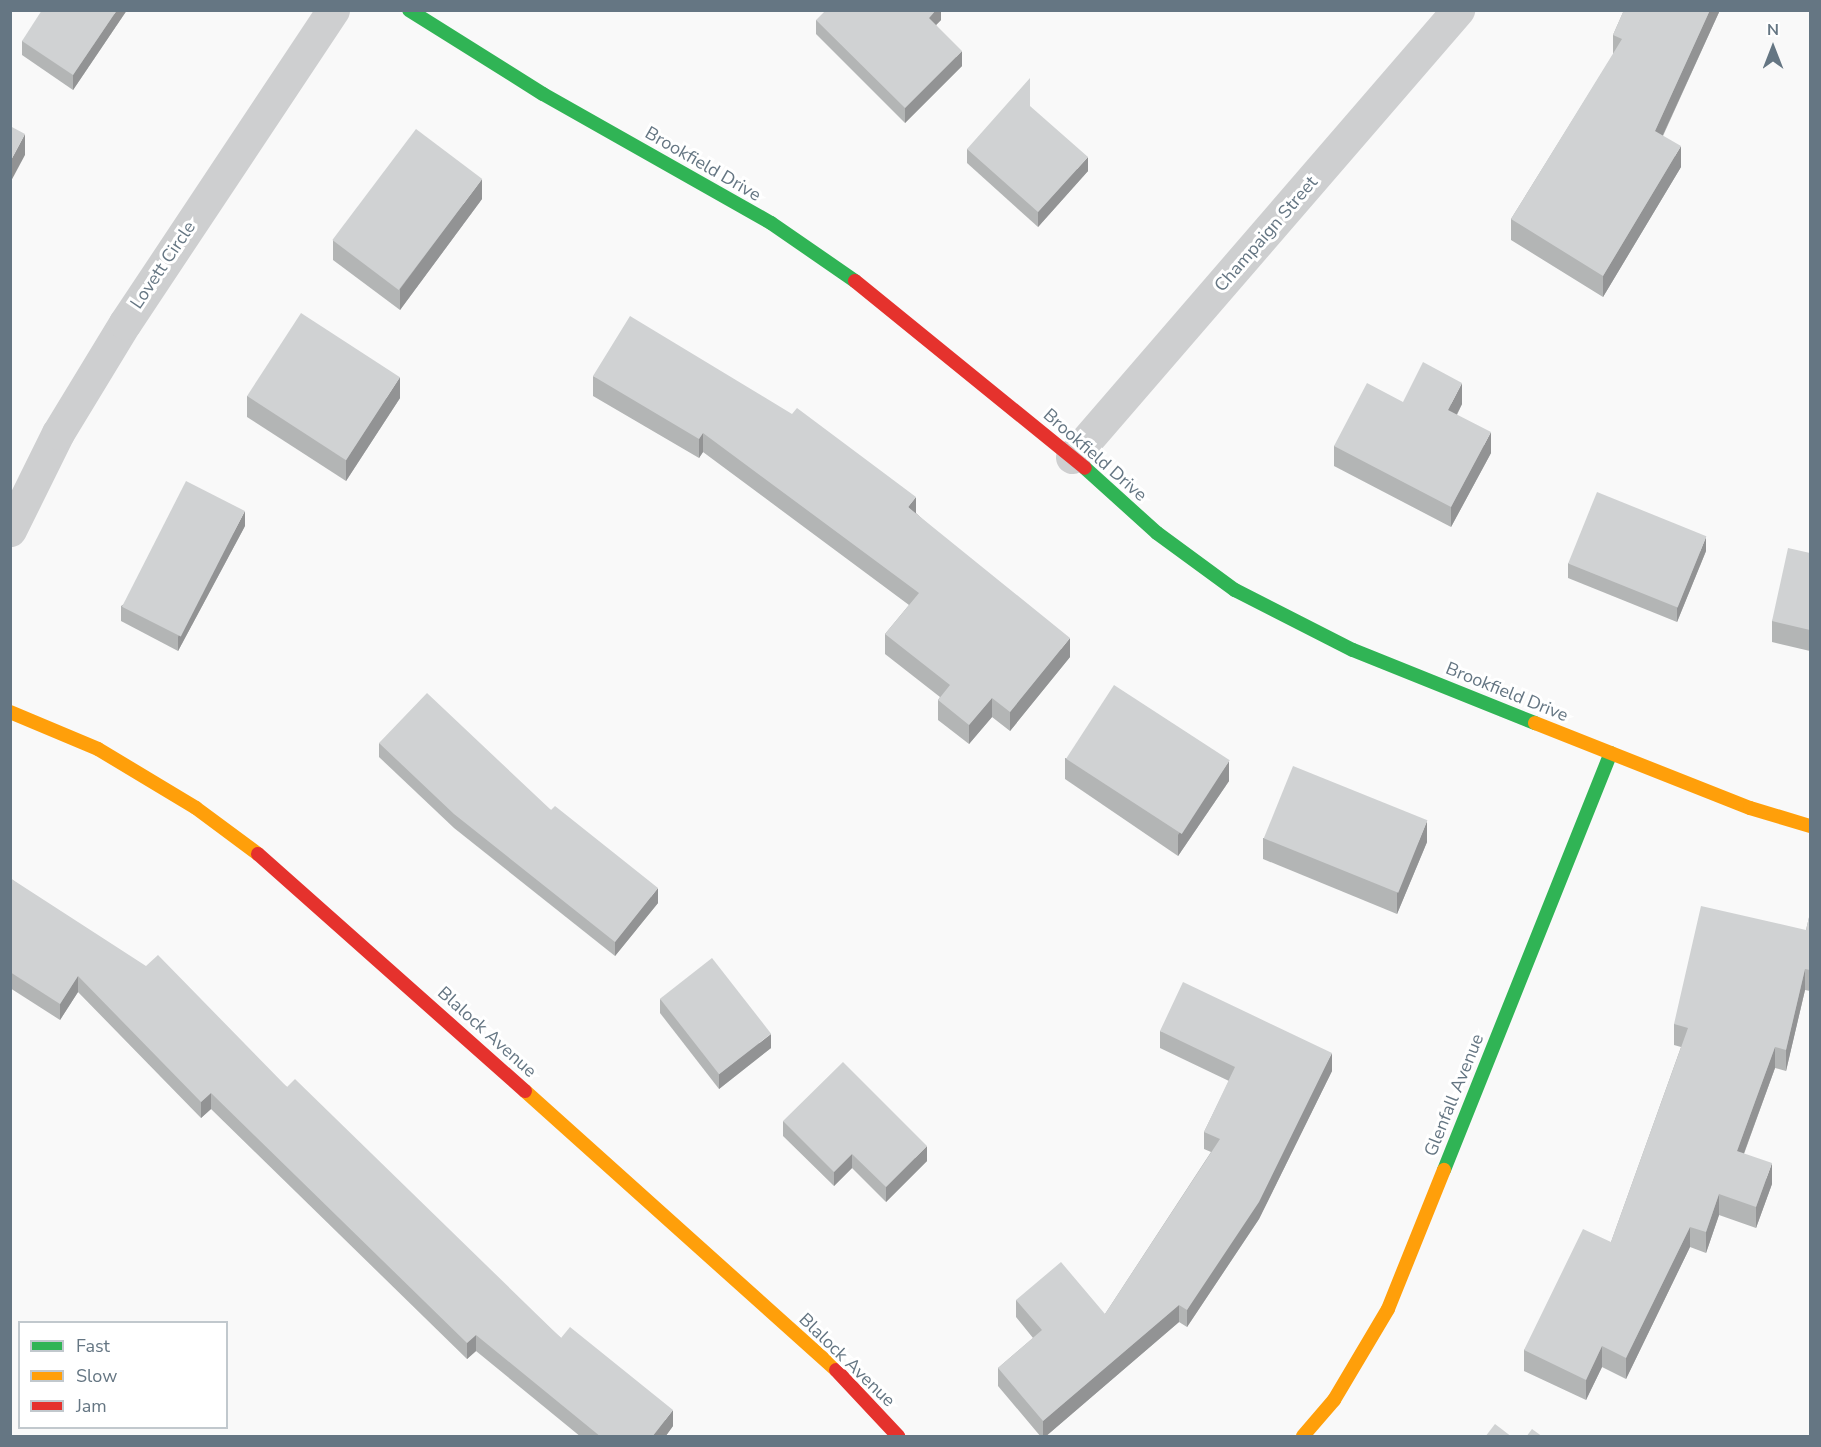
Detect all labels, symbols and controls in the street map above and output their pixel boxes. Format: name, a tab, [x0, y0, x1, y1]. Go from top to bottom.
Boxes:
north arrow	[1743, 18, 1803, 78]
text: N	[1767, 19, 1779, 41]
street label: Brookfield Drive	[641, 122, 765, 206]
street label: Champaign Street	[1210, 172, 1322, 296]
street label: Lovett Circle	[126, 217, 200, 313]
street label: Brookfield Drive	[1039, 404, 1151, 506]
street label: Brookfield Drive	[1443, 658, 1571, 726]
street label: Blalock Avenue	[433, 982, 541, 1082]
street label: Glenfall Avenue	[1420, 1031, 1488, 1159]
street label: Blalock Avenue	[794, 1309, 900, 1411]
legend	[18, 1321, 228, 1429]
text: Fast	[76, 1334, 110, 1358]
text: Slow	[76, 1364, 117, 1388]
text: Jam	[76, 1394, 107, 1418]

